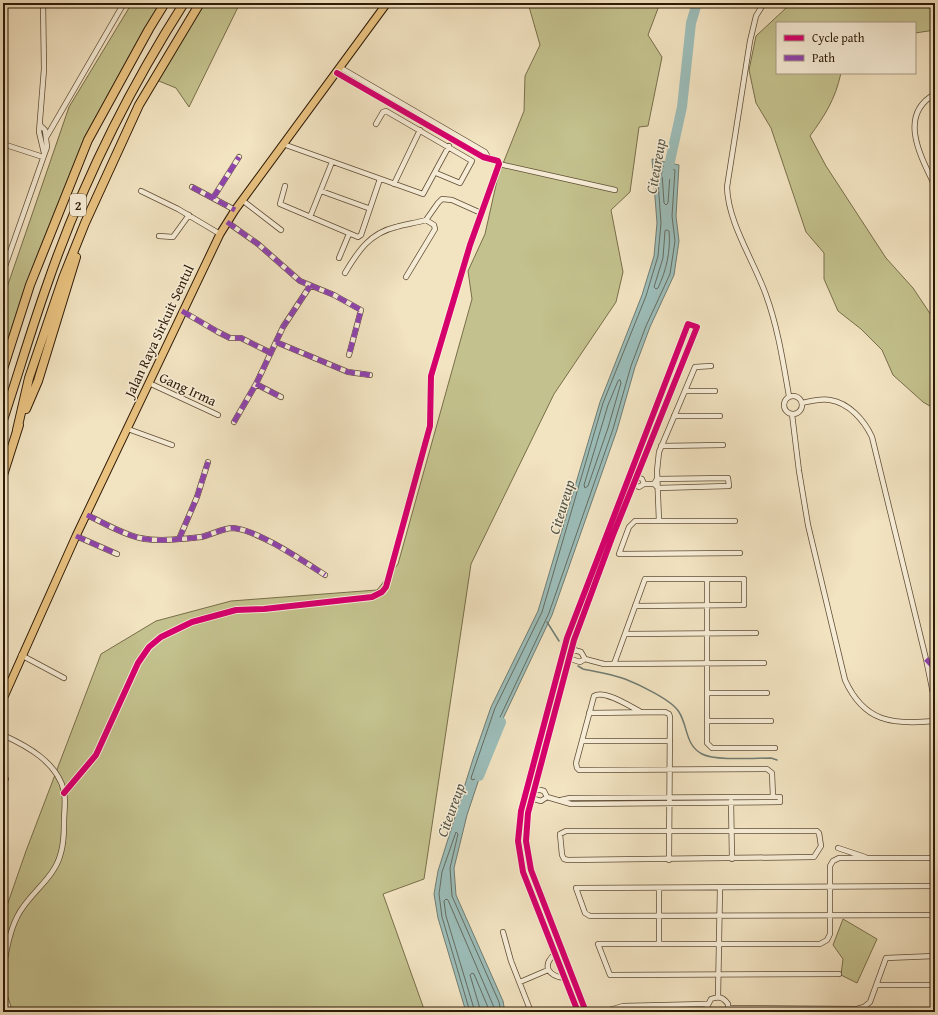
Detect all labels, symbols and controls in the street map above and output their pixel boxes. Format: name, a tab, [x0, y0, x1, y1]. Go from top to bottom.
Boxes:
legend	[776, 22, 916, 74]
text: Cycle path	[812, 29, 865, 46]
text: Path	[812, 49, 835, 66]
water label: Citeureup	[640, 137, 671, 195]
road number: 2	[70, 194, 86, 216]
street label: Jalan Raya Sirkuit Sentul	[119, 261, 199, 403]
street label: Gang Irma	[156, 367, 220, 411]
water label: Citeureup	[543, 477, 580, 537]
water label: Citeureup	[431, 780, 470, 840]

